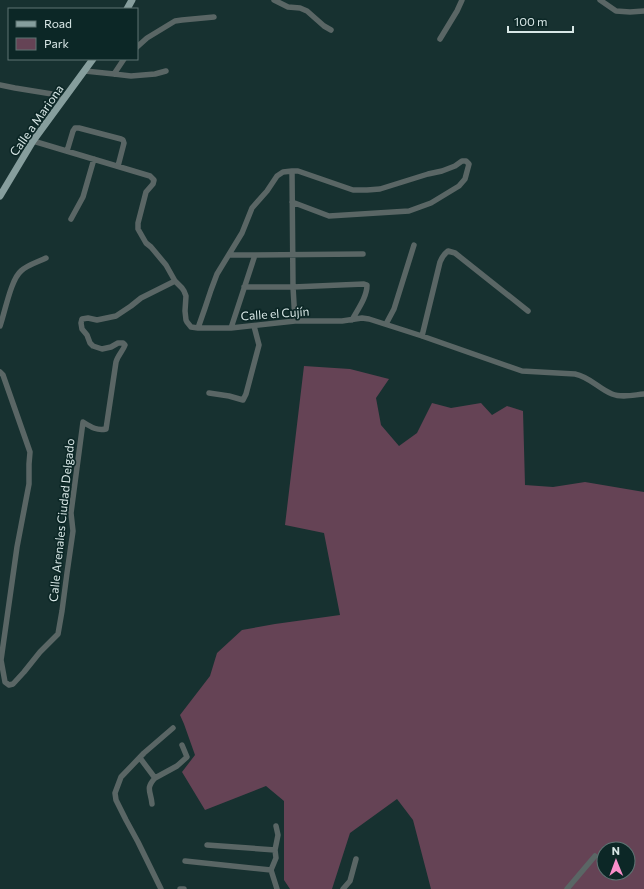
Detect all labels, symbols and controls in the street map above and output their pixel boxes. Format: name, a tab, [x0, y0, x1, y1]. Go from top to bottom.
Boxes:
legend	[8, 8, 138, 60]
scale bar	[508, 8, 573, 34]
text: 100 m	[514, 14, 548, 28]
text: Road	[44, 16, 72, 30]
text: Park	[44, 36, 70, 50]
street label: Calle a Mariona	[6, 82, 66, 158]
street label: Calle el Cujín	[240, 304, 310, 322]
street label: Calle Arenales Ciudad Delgado	[45, 438, 77, 602]
north arrow	[596, 841, 636, 881]
text: N	[612, 844, 620, 857]

